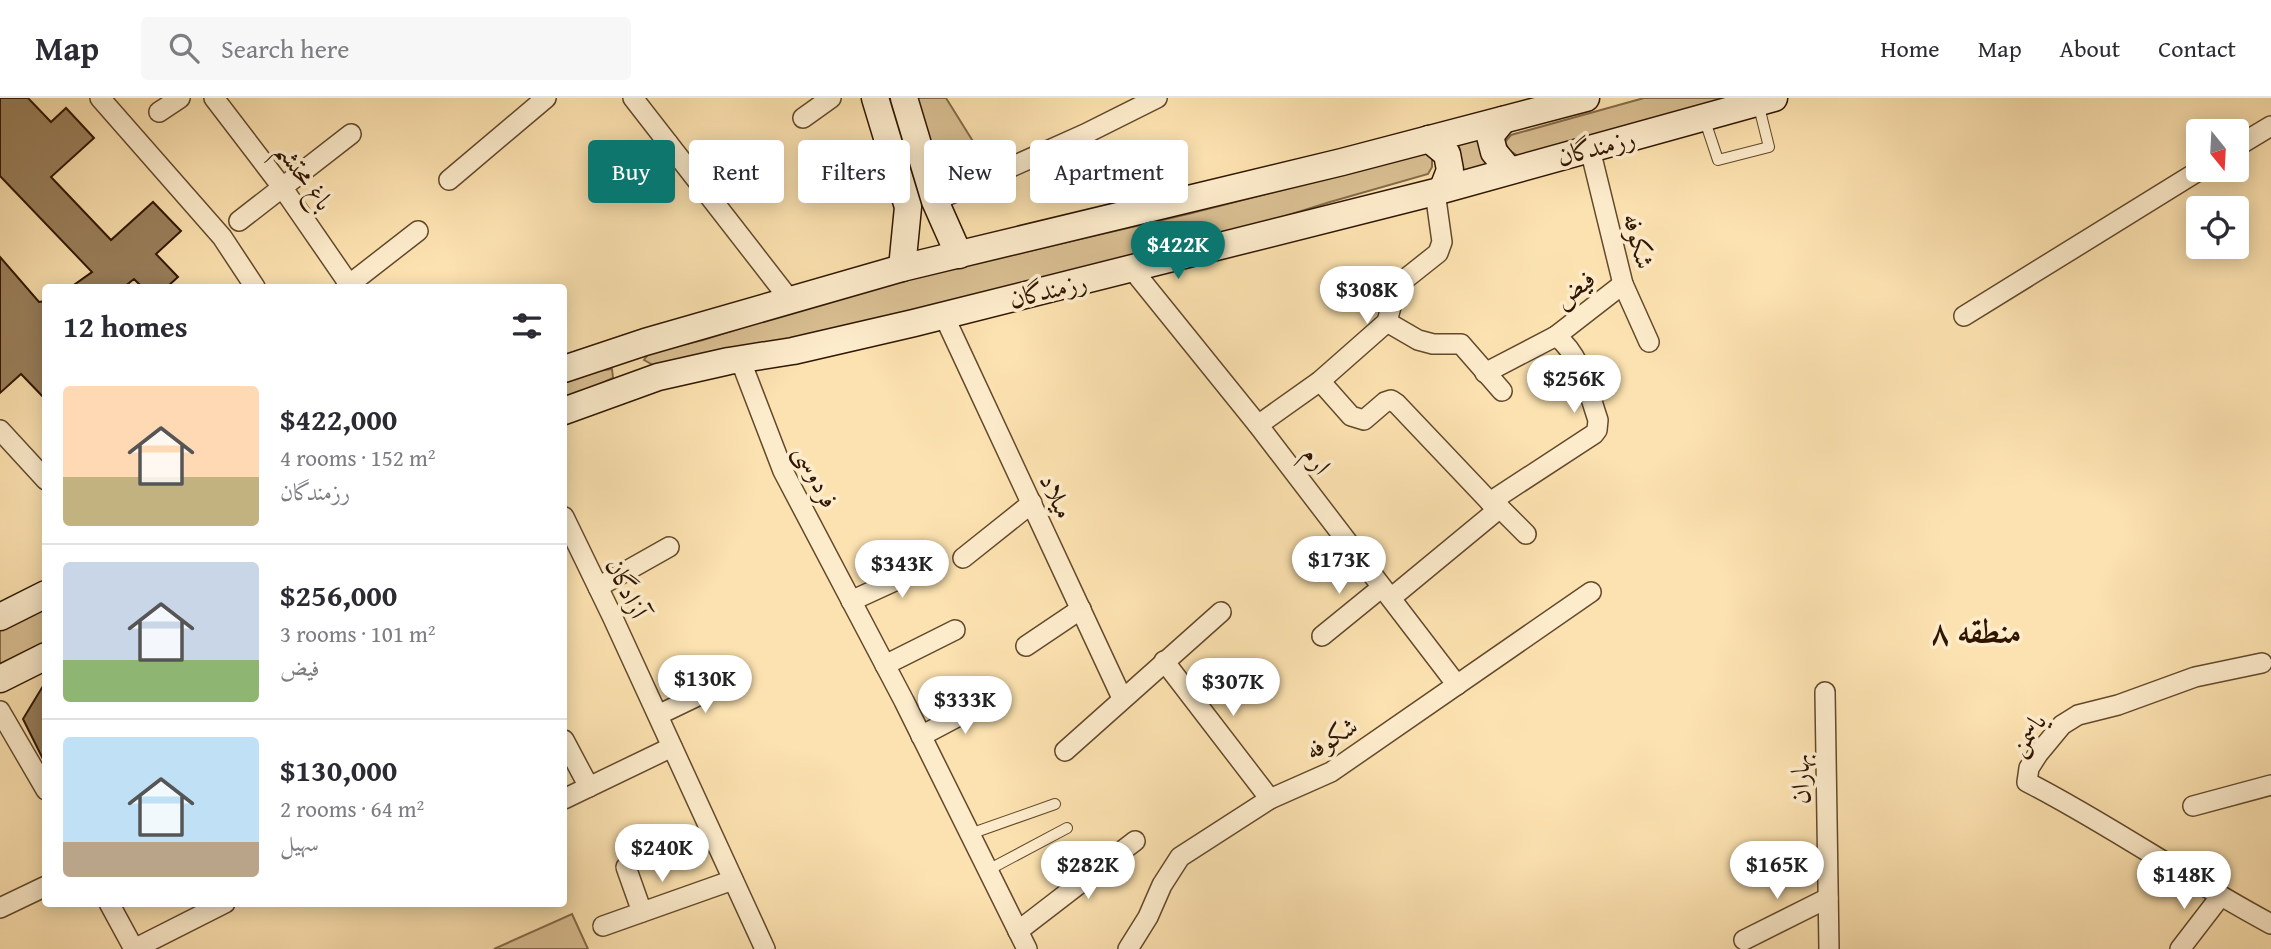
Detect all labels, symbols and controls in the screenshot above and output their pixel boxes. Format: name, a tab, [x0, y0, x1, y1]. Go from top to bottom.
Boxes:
search box	[141, 17, 631, 80]
text: Map	[35, 24, 99, 72]
icon: search	[165, 29, 203, 67]
text: Search here	[221, 29, 349, 68]
text: Home	[1881, 31, 1940, 66]
text: Map	[1978, 31, 2022, 66]
text: About	[2060, 31, 2120, 66]
text: Contact	[2158, 31, 2236, 66]
street label: رزمندگان	[1552, 117, 1639, 176]
north arrow	[2186, 119, 2249, 182]
map controls	[2186, 119, 2249, 259]
street label: باغ محتشم	[261, 133, 344, 223]
chip: Buy	[588, 140, 675, 203]
chip: Rent	[689, 140, 784, 203]
chip: Filters	[798, 140, 910, 203]
chip: New	[924, 140, 1016, 203]
chip: Apartment	[1030, 140, 1188, 203]
button: locate	[2186, 196, 2249, 259]
street label: شکوفه	[1613, 209, 1666, 273]
pin: $422K	[1129, 222, 1227, 281]
text: $422K	[1147, 227, 1209, 260]
street label: فیض	[1544, 259, 1603, 318]
street label: رزمندگان	[1005, 261, 1091, 318]
pin: $308K	[1318, 266, 1416, 326]
text: $308K	[1336, 272, 1398, 305]
text: 12 homes	[63, 304, 188, 348]
icon: filters	[508, 307, 546, 345]
pin: $256K	[1525, 356, 1623, 415]
text: $256K	[1543, 361, 1605, 394]
text: $422,000	[280, 397, 397, 441]
icon: home	[119, 414, 203, 498]
street label: فردوسی	[785, 437, 850, 514]
street label: ارم	[1290, 437, 1341, 485]
text: 4 rooms · 152 m²	[280, 441, 435, 474]
street label: میلاد	[1030, 467, 1085, 525]
text: رزمندگان	[280, 475, 350, 508]
pin: $173K	[1290, 536, 1388, 596]
pin: $343K	[853, 540, 951, 600]
text: $173K	[1308, 542, 1370, 575]
text: $343K	[871, 546, 933, 579]
street label: آزادگان	[596, 551, 660, 627]
text: $256,000	[280, 573, 397, 617]
icon: home	[119, 590, 203, 674]
district label: منطقه ۸	[1931, 607, 2021, 655]
text: 3 rooms · 101 m²	[280, 617, 435, 650]
text: فیض	[280, 651, 320, 684]
pin: $130K	[656, 656, 754, 715]
pin: $307K	[1184, 658, 1282, 718]
text: $130K	[674, 661, 736, 694]
text: $307K	[1202, 664, 1264, 697]
pin: $333K	[916, 676, 1014, 736]
text: $333K	[934, 682, 996, 715]
street label: یاسمن	[1998, 702, 2057, 763]
street label: شکوفه	[1296, 706, 1365, 769]
text: $130,000	[280, 748, 397, 792]
street label: بهاران	[1780, 753, 1819, 805]
icon: home	[119, 765, 203, 849]
text: 2 rooms · 64 m²	[280, 792, 424, 825]
pin: $240K	[613, 824, 711, 884]
text: سهیل	[280, 826, 319, 859]
text: $240K	[631, 830, 693, 863]
pin: $282K	[1039, 842, 1137, 901]
pin: $165K	[1728, 842, 1826, 901]
text: $282K	[1057, 847, 1119, 880]
text: $165K	[1746, 847, 1808, 880]
pin: $148K	[2135, 852, 2233, 911]
text: $148K	[2153, 857, 2215, 890]

